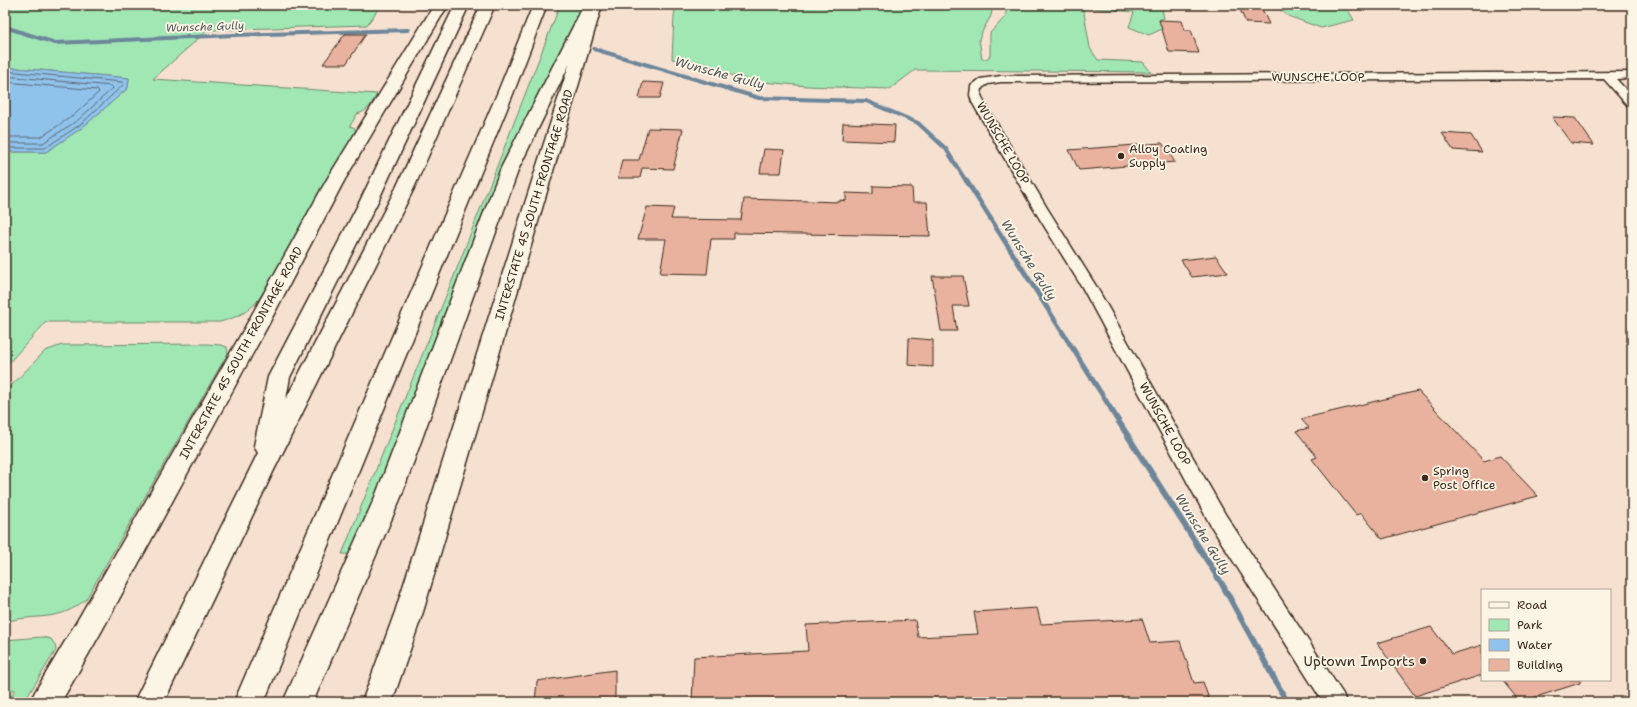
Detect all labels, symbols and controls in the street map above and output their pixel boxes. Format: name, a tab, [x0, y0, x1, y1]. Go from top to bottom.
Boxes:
water label: Wunsche Gully	[166, 18, 244, 36]
water label: Wunsche Gully	[673, 53, 767, 93]
street label: WUNSCHE LOOP	[1272, 69, 1365, 85]
street label: INTERSTATE 45 SOUTH FRONTAGE ROAD	[491, 87, 577, 322]
street label: WUNSCHE LOOP	[973, 99, 1033, 187]
place label: Alloy Coating Supply	[1129, 141, 1207, 171]
marker: Alloy Coating Supply	[1116, 151, 1126, 161]
water label: Wunsche Gully	[997, 216, 1061, 304]
street label: INTERSTATE 45 SOUTH FRONTAGE ROAD	[176, 244, 306, 462]
street label: WUNSCHE LOOP	[1135, 379, 1195, 469]
place label: Spring Post Office	[1433, 463, 1496, 493]
marker: Spring Post Office	[1420, 473, 1430, 483]
water label: Wunsche Gully	[1171, 490, 1235, 578]
legend	[1481, 589, 1611, 681]
text: Road	[1517, 597, 1548, 613]
text: Park	[1517, 617, 1543, 633]
text: Water	[1517, 637, 1553, 653]
place label: Uptown Imports	[1304, 652, 1415, 670]
marker: Uptown Imports	[1418, 656, 1428, 666]
text: Building	[1517, 657, 1563, 673]

